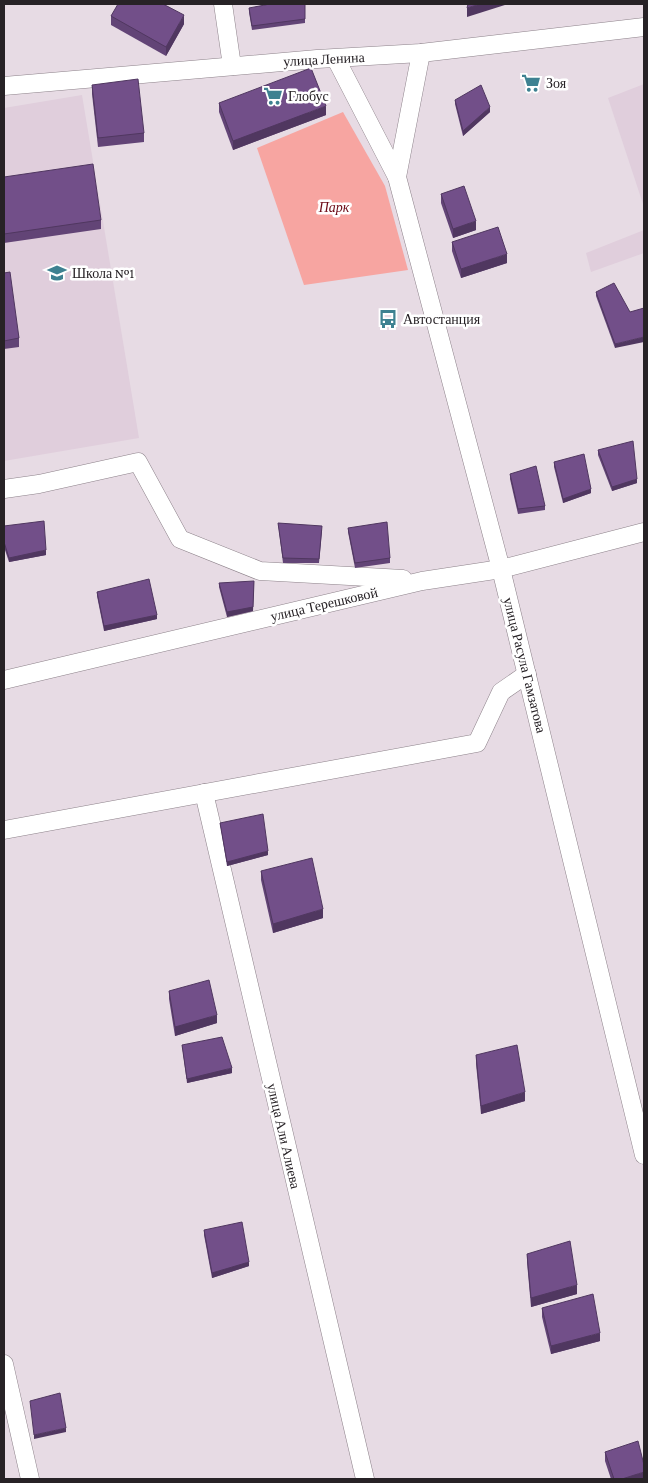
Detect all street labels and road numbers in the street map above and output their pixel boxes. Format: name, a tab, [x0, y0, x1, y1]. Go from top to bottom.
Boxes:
street label: улица Ленина	[283, 49, 366, 69]
street label: улица Терешковой	[269, 584, 380, 624]
street label: улица Расула Гамзатова	[500, 596, 550, 735]
street label: улица Али Алиева	[264, 1082, 304, 1191]

